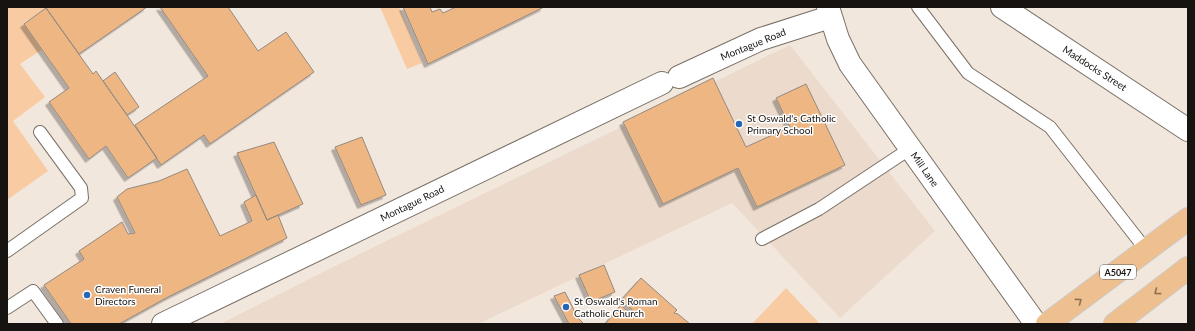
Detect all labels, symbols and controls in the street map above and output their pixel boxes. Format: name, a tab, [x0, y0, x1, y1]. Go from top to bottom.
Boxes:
street label: Montague Road	[718, 25, 788, 63]
street label: Maddocks Street	[1061, 43, 1130, 93]
place label: St Oswald's Catholic Primary School	[747, 112, 836, 136]
marker: St Oswald's Catholic Primary School	[734, 119, 744, 129]
street label: Mill Lane	[909, 149, 941, 189]
street label: Montague Road	[378, 182, 446, 224]
road number: A5047	[1100, 265, 1136, 279]
place label: Craven Funeral Directors	[95, 283, 161, 307]
one-way arrow	[1155, 287, 1162, 294]
marker: Craven Funeral Directors	[82, 290, 92, 300]
place label: St Oswald's Roman Catholic Church	[574, 295, 658, 319]
one-way arrow	[1074, 299, 1081, 306]
marker: St Oswald's Roman Catholic Church	[561, 302, 571, 312]

